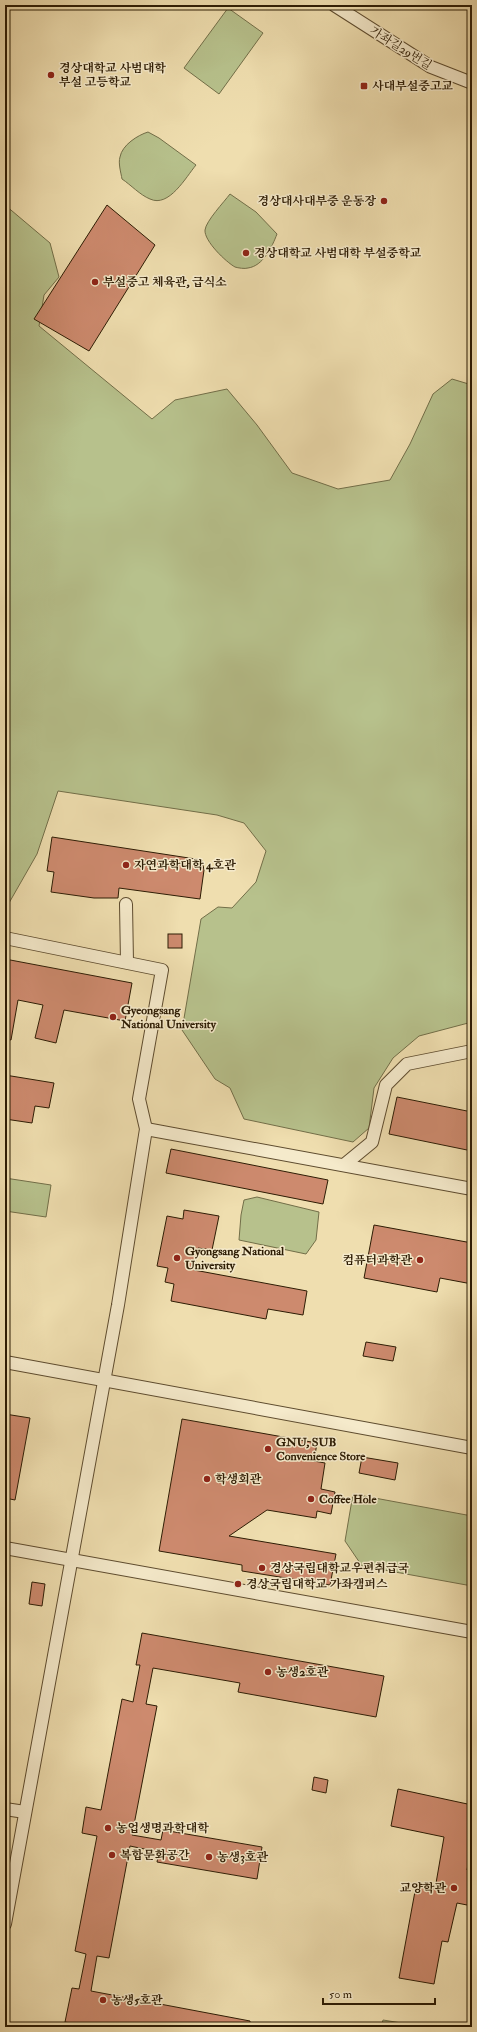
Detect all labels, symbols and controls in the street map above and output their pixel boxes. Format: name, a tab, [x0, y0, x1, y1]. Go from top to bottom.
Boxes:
street label: 가좌길29번길	[367, 23, 434, 73]
place label: 경상대학교 사범대학 부설 고등학교	[59, 61, 166, 90]
marker: 경상대학교 사범대학 부설 고등학교	[46, 70, 56, 80]
place label: 사대부설중고교	[372, 79, 454, 94]
marker: 사대부설중고교	[359, 81, 369, 91]
place label: 경상대사대부중 운동장	[258, 194, 376, 209]
marker: 경상대사대부중 운동장	[379, 196, 389, 206]
place label: 경상대학교 사범대학 부설중학교	[254, 246, 422, 261]
marker: 경상대학교 사범대학 부설중학교	[241, 248, 251, 258]
place label: 부설중고 체육관, 급식소	[103, 275, 227, 290]
marker: 부설중고 체육관, 급식소	[90, 277, 100, 287]
place label: 자연과학대학 4호관	[134, 858, 236, 873]
marker: 자연과학대학 4호관	[121, 860, 131, 870]
place label: Gyeongsang National University	[120, 1003, 217, 1032]
marker: Gyeongsang National University	[108, 1012, 118, 1022]
place label: Gyongsang National University	[185, 1244, 285, 1273]
marker: Gyongsang National University	[172, 1253, 182, 1263]
place label: 컴퓨터과학관	[342, 1253, 412, 1268]
marker: 컴퓨터과학관	[415, 1255, 425, 1265]
place label: GNU, SUB Convenience Store	[276, 1435, 366, 1464]
marker: GNU, SUB Convenience Store	[263, 1444, 273, 1454]
place label: 학생회관	[215, 1472, 262, 1487]
marker: 학생회관	[202, 1474, 212, 1484]
place label: Coffee Hole	[319, 1492, 377, 1507]
marker: Coffee Hole	[306, 1494, 316, 1504]
place label: 경상국립대학교우편취급국	[270, 1561, 410, 1576]
marker: 경상국립대학교우편취급국	[257, 1563, 267, 1573]
place label: 경상국립대학교 가좌캠퍼스	[246, 1577, 388, 1592]
marker: 경상국립대학교 가좌캠퍼스	[233, 1579, 243, 1589]
place label: 농생2호관	[276, 1665, 329, 1680]
marker: 농생2호관	[263, 1667, 273, 1677]
place label: 농업생명과학대학	[116, 1821, 209, 1836]
marker: 농업생명과학대학	[103, 1823, 113, 1833]
place label: 복합문화공간	[120, 1848, 190, 1863]
marker: 복합문화공간	[107, 1850, 117, 1860]
place label: 농생3호관	[217, 1850, 268, 1865]
marker: 농생3호관	[204, 1852, 214, 1862]
place label: 교양학관	[400, 1881, 446, 1896]
marker: 교양학관	[449, 1883, 459, 1893]
scale bar	[323, 1980, 435, 2006]
text: 50 m	[329, 1987, 353, 2002]
place label: 농생5호관	[111, 1993, 163, 2008]
marker: 농생5호관	[98, 1995, 108, 2005]

